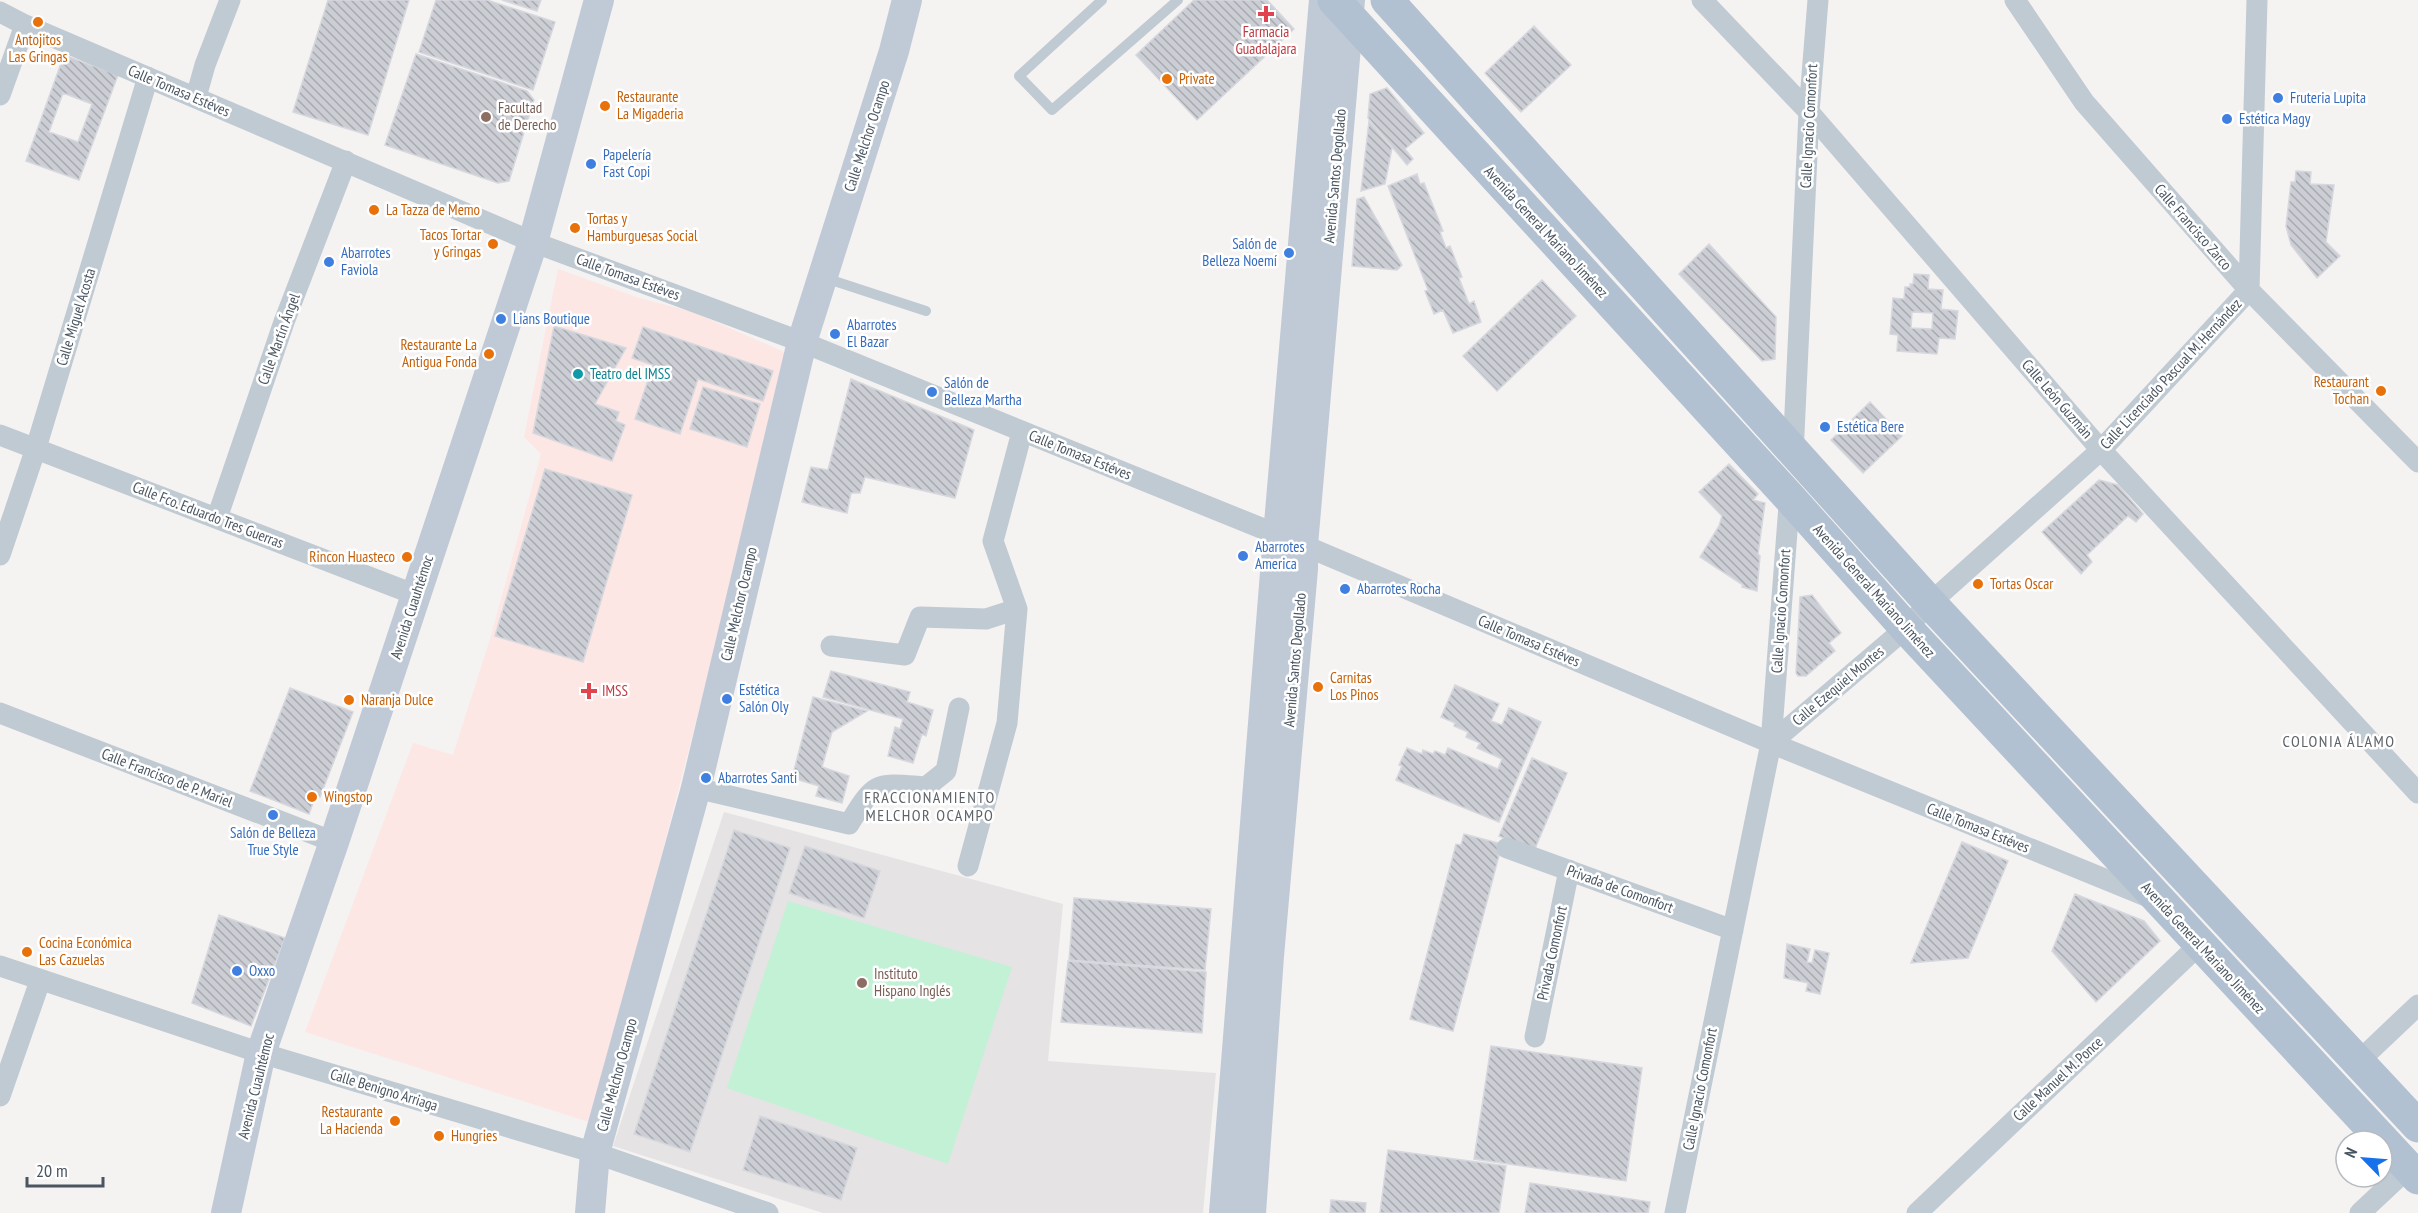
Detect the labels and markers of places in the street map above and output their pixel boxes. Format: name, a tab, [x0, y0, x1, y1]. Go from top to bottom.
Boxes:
marker: Farmacia Guadalajara	[1259, 7, 1273, 21]
marker: Antojitos Las Gringas	[31, 15, 45, 29]
place label: Farmacia Guadalajara	[1235, 22, 1297, 58]
place label: Antojitos Las Gringas	[8, 30, 68, 66]
place label: Private	[1179, 69, 1215, 88]
marker: Private	[1160, 72, 1174, 86]
place label: Restaurante La Migaderia	[617, 87, 684, 123]
place label: Fruteria Lupita	[2290, 88, 2366, 107]
marker: Fruteria Lupita	[2271, 91, 2285, 105]
place label: Facultad de Derecho	[498, 98, 557, 134]
marker: Restaurante La Migaderia	[598, 99, 612, 113]
place label: Estética Magy	[2239, 109, 2311, 128]
marker: Facultad de Derecho	[479, 110, 493, 124]
marker: Estética Magy	[2220, 112, 2234, 126]
place label: Papelería Fast Copi	[603, 145, 651, 181]
marker: Papelería Fast Copi	[584, 157, 598, 171]
place label: La Tazza de Memo	[386, 200, 480, 219]
marker: La Tazza de Memo	[367, 203, 381, 217]
place label: Tortas y Hamburguesas Social	[587, 209, 698, 245]
marker: Tortas y Hamburguesas Social	[568, 221, 582, 235]
place label: Tacos Tortar y Gringas	[420, 225, 482, 261]
place label: Salón de Belleza Noemí	[1202, 234, 1278, 270]
marker: Tacos Tortar y Gringas	[486, 237, 500, 251]
place label: Abarrotes Faviola	[341, 243, 391, 279]
marker: Salón de Belleza Noemí	[1282, 246, 1296, 260]
marker: Abarrotes Faviola	[322, 255, 336, 269]
place label: Lians Boutique	[513, 309, 590, 328]
marker: Lians Boutique	[494, 312, 508, 326]
place label: Abarrotes El Bazar	[847, 315, 897, 351]
marker: Abarrotes El Bazar	[828, 327, 842, 341]
place label: Restaurante La Antigua Fonda	[400, 335, 477, 371]
marker: Restaurante La Antigua Fonda	[482, 347, 496, 361]
place label: Teatro del IMSS	[590, 364, 671, 383]
marker: Teatro del IMSS	[571, 367, 585, 381]
place label: Restaurant Tochan	[2314, 372, 2369, 408]
place label: Salón de Belleza Martha	[944, 373, 1022, 409]
marker: Restaurant Tochan	[2374, 384, 2388, 398]
marker: Salón de Belleza Martha	[925, 385, 939, 399]
place label: Estética Bere	[1837, 417, 1904, 436]
marker: Estética Bere	[1818, 420, 1832, 434]
place label: Abarrotes America	[1255, 537, 1305, 573]
place label: Rincon Huasteco	[309, 547, 395, 566]
marker: Abarrotes America	[1236, 549, 1250, 563]
marker: Rincon Huasteco	[400, 550, 414, 564]
place label: Tortas Oscar	[1990, 574, 2054, 593]
marker: Tortas Oscar	[1971, 577, 1985, 591]
place label: Abarrotes Rocha	[1357, 579, 1441, 598]
marker: Abarrotes Rocha	[1338, 582, 1352, 596]
place label: Carnitas Los Pinos	[1330, 668, 1378, 704]
place label: Estética Salón Oly	[739, 680, 789, 716]
marker: Carnitas Los Pinos	[1311, 680, 1325, 694]
place label: IMSS	[602, 681, 628, 700]
marker: IMSS	[580, 682, 598, 700]
place label: Naranja Dulce	[361, 690, 433, 709]
marker: Estética Salón Oly	[720, 692, 734, 706]
marker: Naranja Dulce	[342, 693, 356, 707]
place label: Abarrotes Santi	[718, 768, 797, 787]
marker: Abarrotes Santi	[699, 771, 713, 785]
place label: Wingstop	[324, 787, 372, 806]
marker: Wingstop	[305, 790, 319, 804]
marker: Salón de Belleza True Style	[266, 808, 280, 822]
place label: Salón de Belleza True Style	[230, 823, 316, 859]
place label: Cocina Económica Las Cazuelas	[39, 933, 132, 969]
marker: Cocina Económica Las Cazuelas	[20, 945, 34, 959]
place label: Oxxo	[249, 961, 275, 980]
marker: Oxxo	[230, 964, 244, 978]
place label: Instituto Hispano Inglés	[874, 964, 950, 1000]
marker: Instituto Hispano Inglés	[855, 976, 869, 990]
place label: Restaurante La Hacienda	[320, 1102, 383, 1138]
marker: Restaurante La Hacienda	[388, 1114, 402, 1128]
place label: Hungries	[451, 1126, 497, 1145]
marker: Hungries	[432, 1129, 446, 1143]

